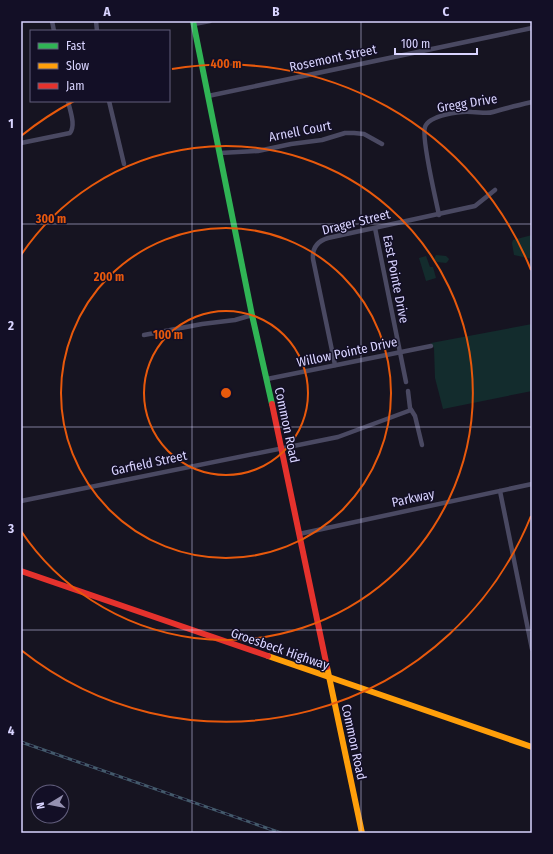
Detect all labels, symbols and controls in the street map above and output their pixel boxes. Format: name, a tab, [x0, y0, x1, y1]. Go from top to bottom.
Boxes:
text: A	[102, 4, 111, 19]
text: B	[272, 4, 280, 19]
text: C	[443, 4, 450, 19]
legend	[30, 30, 170, 102]
scale bar	[395, 30, 477, 56]
text: 100 m	[401, 37, 430, 51]
text: Fast	[66, 39, 85, 53]
street label: Rosemont Street	[288, 41, 379, 75]
text: 400 m	[211, 57, 241, 71]
text: Slow	[66, 59, 89, 73]
text: Jam	[66, 79, 84, 93]
street label: Gregg Drive	[436, 91, 498, 115]
text: 1	[8, 116, 14, 131]
street label: Arnell Court	[267, 117, 333, 144]
street label: Drager Street	[320, 206, 392, 238]
text: 300 m	[35, 212, 66, 226]
street label: East Pointe Drive	[380, 234, 412, 324]
text: 200 m	[93, 270, 124, 284]
text: 2	[7, 318, 14, 333]
text: 100 m	[153, 328, 183, 342]
street label: Willow Pointe Drive	[295, 334, 399, 370]
centre of rings	[219, 386, 233, 400]
street label: Common Road	[272, 386, 302, 464]
street label: Garfield Street	[110, 448, 189, 478]
street label: Parkway	[390, 486, 436, 510]
text: 3	[7, 521, 14, 536]
street label: Groesbeck Highway	[229, 625, 331, 673]
street label: Common Road	[339, 703, 369, 781]
text: 4	[8, 723, 15, 738]
north arrow	[30, 784, 70, 824]
text: N	[34, 801, 48, 810]

